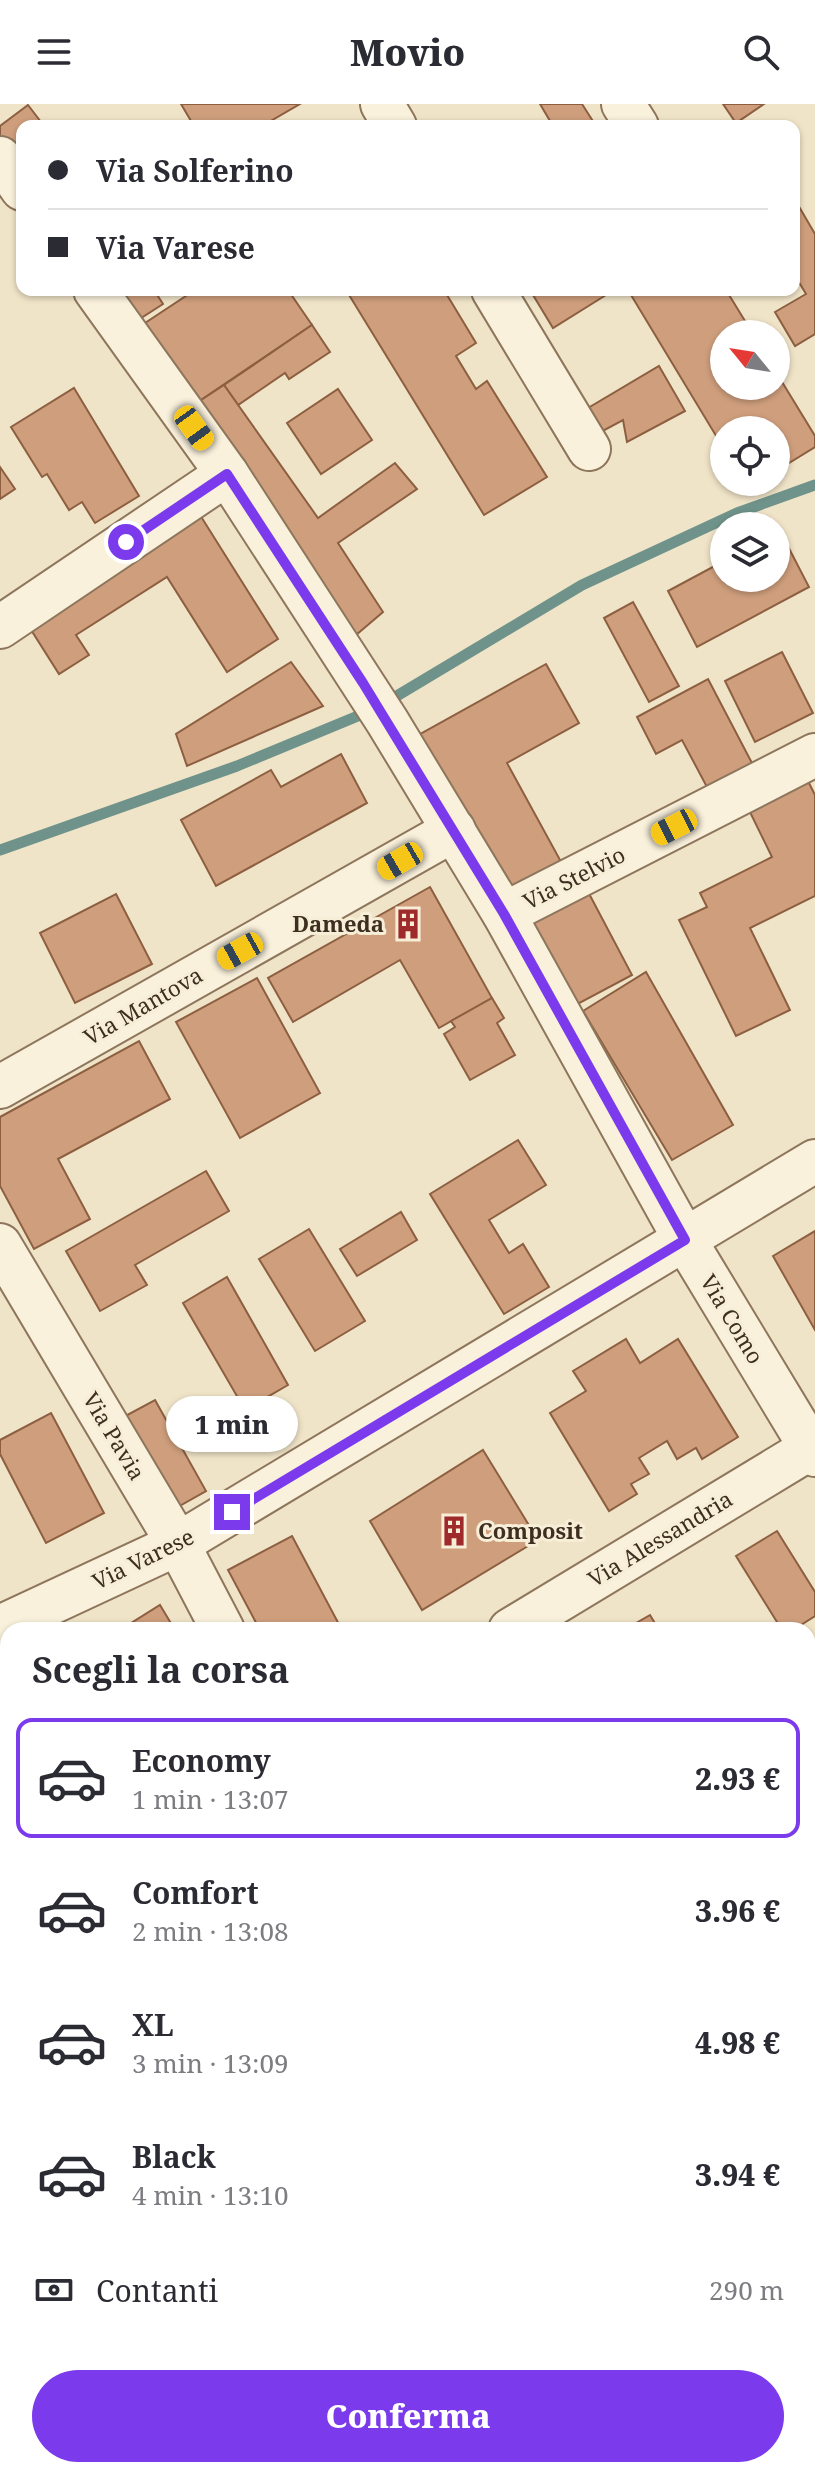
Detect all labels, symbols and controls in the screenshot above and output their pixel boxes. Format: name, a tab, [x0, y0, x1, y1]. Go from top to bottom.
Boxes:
text: Movio	[350, 28, 465, 77]
icon: menu	[32, 30, 76, 74]
icon: search	[739, 30, 783, 74]
text: Via Solferino	[96, 150, 294, 191]
text: Via Varese	[96, 227, 255, 268]
north arrow	[710, 320, 790, 400]
map controls	[710, 320, 790, 592]
car	[170, 402, 218, 454]
button: locate	[710, 416, 790, 496]
button: layers	[710, 512, 790, 592]
route start	[108, 524, 144, 560]
car	[647, 805, 701, 849]
car	[373, 839, 427, 883]
street label: Via Stelvio	[517, 839, 630, 916]
building icon: Dameda	[391, 907, 425, 941]
place label: Dameda	[292, 908, 384, 938]
car	[213, 929, 267, 973]
street label: Via Mantova	[78, 959, 207, 1051]
street label: Via Como	[694, 1268, 771, 1369]
street label: Via Pavia	[77, 1386, 153, 1485]
callout: 1 min	[166, 1396, 298, 1452]
text: 1 min	[195, 1406, 269, 1442]
street label: Via Alessandria	[582, 1483, 737, 1593]
route end	[214, 1494, 250, 1530]
building icon: Composit	[437, 1514, 471, 1548]
place label: Composit	[478, 1515, 583, 1545]
street label: Via Varese	[87, 1521, 198, 1596]
text: Scegli la corsa	[32, 1645, 290, 1694]
text: Economy	[132, 1740, 271, 1781]
icon: car	[36, 1742, 108, 1814]
text: 2.93 €	[695, 1758, 780, 1799]
text: 1 min · 13:07	[132, 1781, 289, 1817]
text: Comfort	[132, 1872, 259, 1913]
icon: car	[36, 1874, 108, 1946]
text: 3.96 €	[695, 1890, 780, 1931]
text: 2 min · 13:08	[132, 1913, 289, 1949]
text: XL	[132, 2004, 174, 2045]
icon: car	[36, 2006, 108, 2078]
text: 4.98 €	[695, 2022, 780, 2063]
text: 3 min · 13:09	[132, 2045, 289, 2081]
text: Black	[132, 2136, 216, 2177]
icon: car	[36, 2138, 108, 2210]
text: 3.94 €	[695, 2154, 780, 2195]
text: 4 min · 13:10	[132, 2177, 289, 2213]
icon: cash	[32, 2268, 76, 2312]
text: Contanti	[96, 2270, 218, 2311]
text: 290 m	[709, 2272, 784, 2308]
button: Conferma	[32, 2370, 784, 2462]

